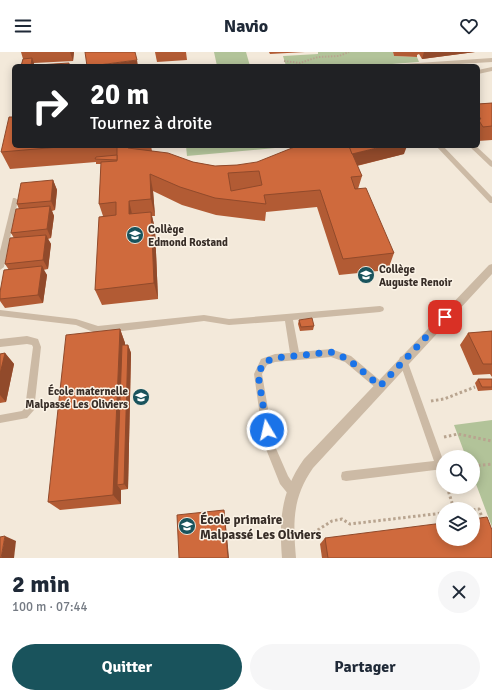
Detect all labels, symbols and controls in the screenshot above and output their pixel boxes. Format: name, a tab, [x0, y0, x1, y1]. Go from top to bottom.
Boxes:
icon: menu	[12, 15, 34, 37]
text: Navio	[224, 15, 268, 37]
icon: heart	[458, 15, 480, 37]
text: 20 m	[90, 78, 149, 112]
icon: right	[24, 80, 76, 132]
text: Tournez à droite	[90, 112, 212, 134]
place label: Collège Edmond Rostand	[148, 223, 228, 249]
school or university icon: Collège Edmond Rostand	[125, 225, 145, 245]
place label: Collège Auguste Renoir	[379, 263, 453, 289]
school or university icon: Collège Auguste Renoir	[356, 265, 376, 285]
pin	[428, 300, 462, 334]
icon: arrive	[434, 306, 456, 328]
place label: École maternelle Malpassé Les Oliviers	[25, 384, 129, 411]
school or university icon: École maternelle Malpassé Les Oliviers	[131, 387, 151, 407]
position arrow	[246, 409, 288, 451]
map controls	[436, 450, 480, 546]
button: search	[436, 450, 480, 494]
button: layers	[436, 502, 480, 546]
place label: École primaire Malpassé Les Oliviers	[200, 511, 322, 543]
school or university icon: École primaire Malpassé Les Oliviers	[177, 516, 197, 536]
text: 2 min	[12, 569, 70, 599]
button: close	[438, 571, 480, 613]
text: 100 m · 07:44	[12, 599, 88, 615]
button: Quitter	[12, 644, 242, 690]
button: Partager	[250, 644, 480, 690]

